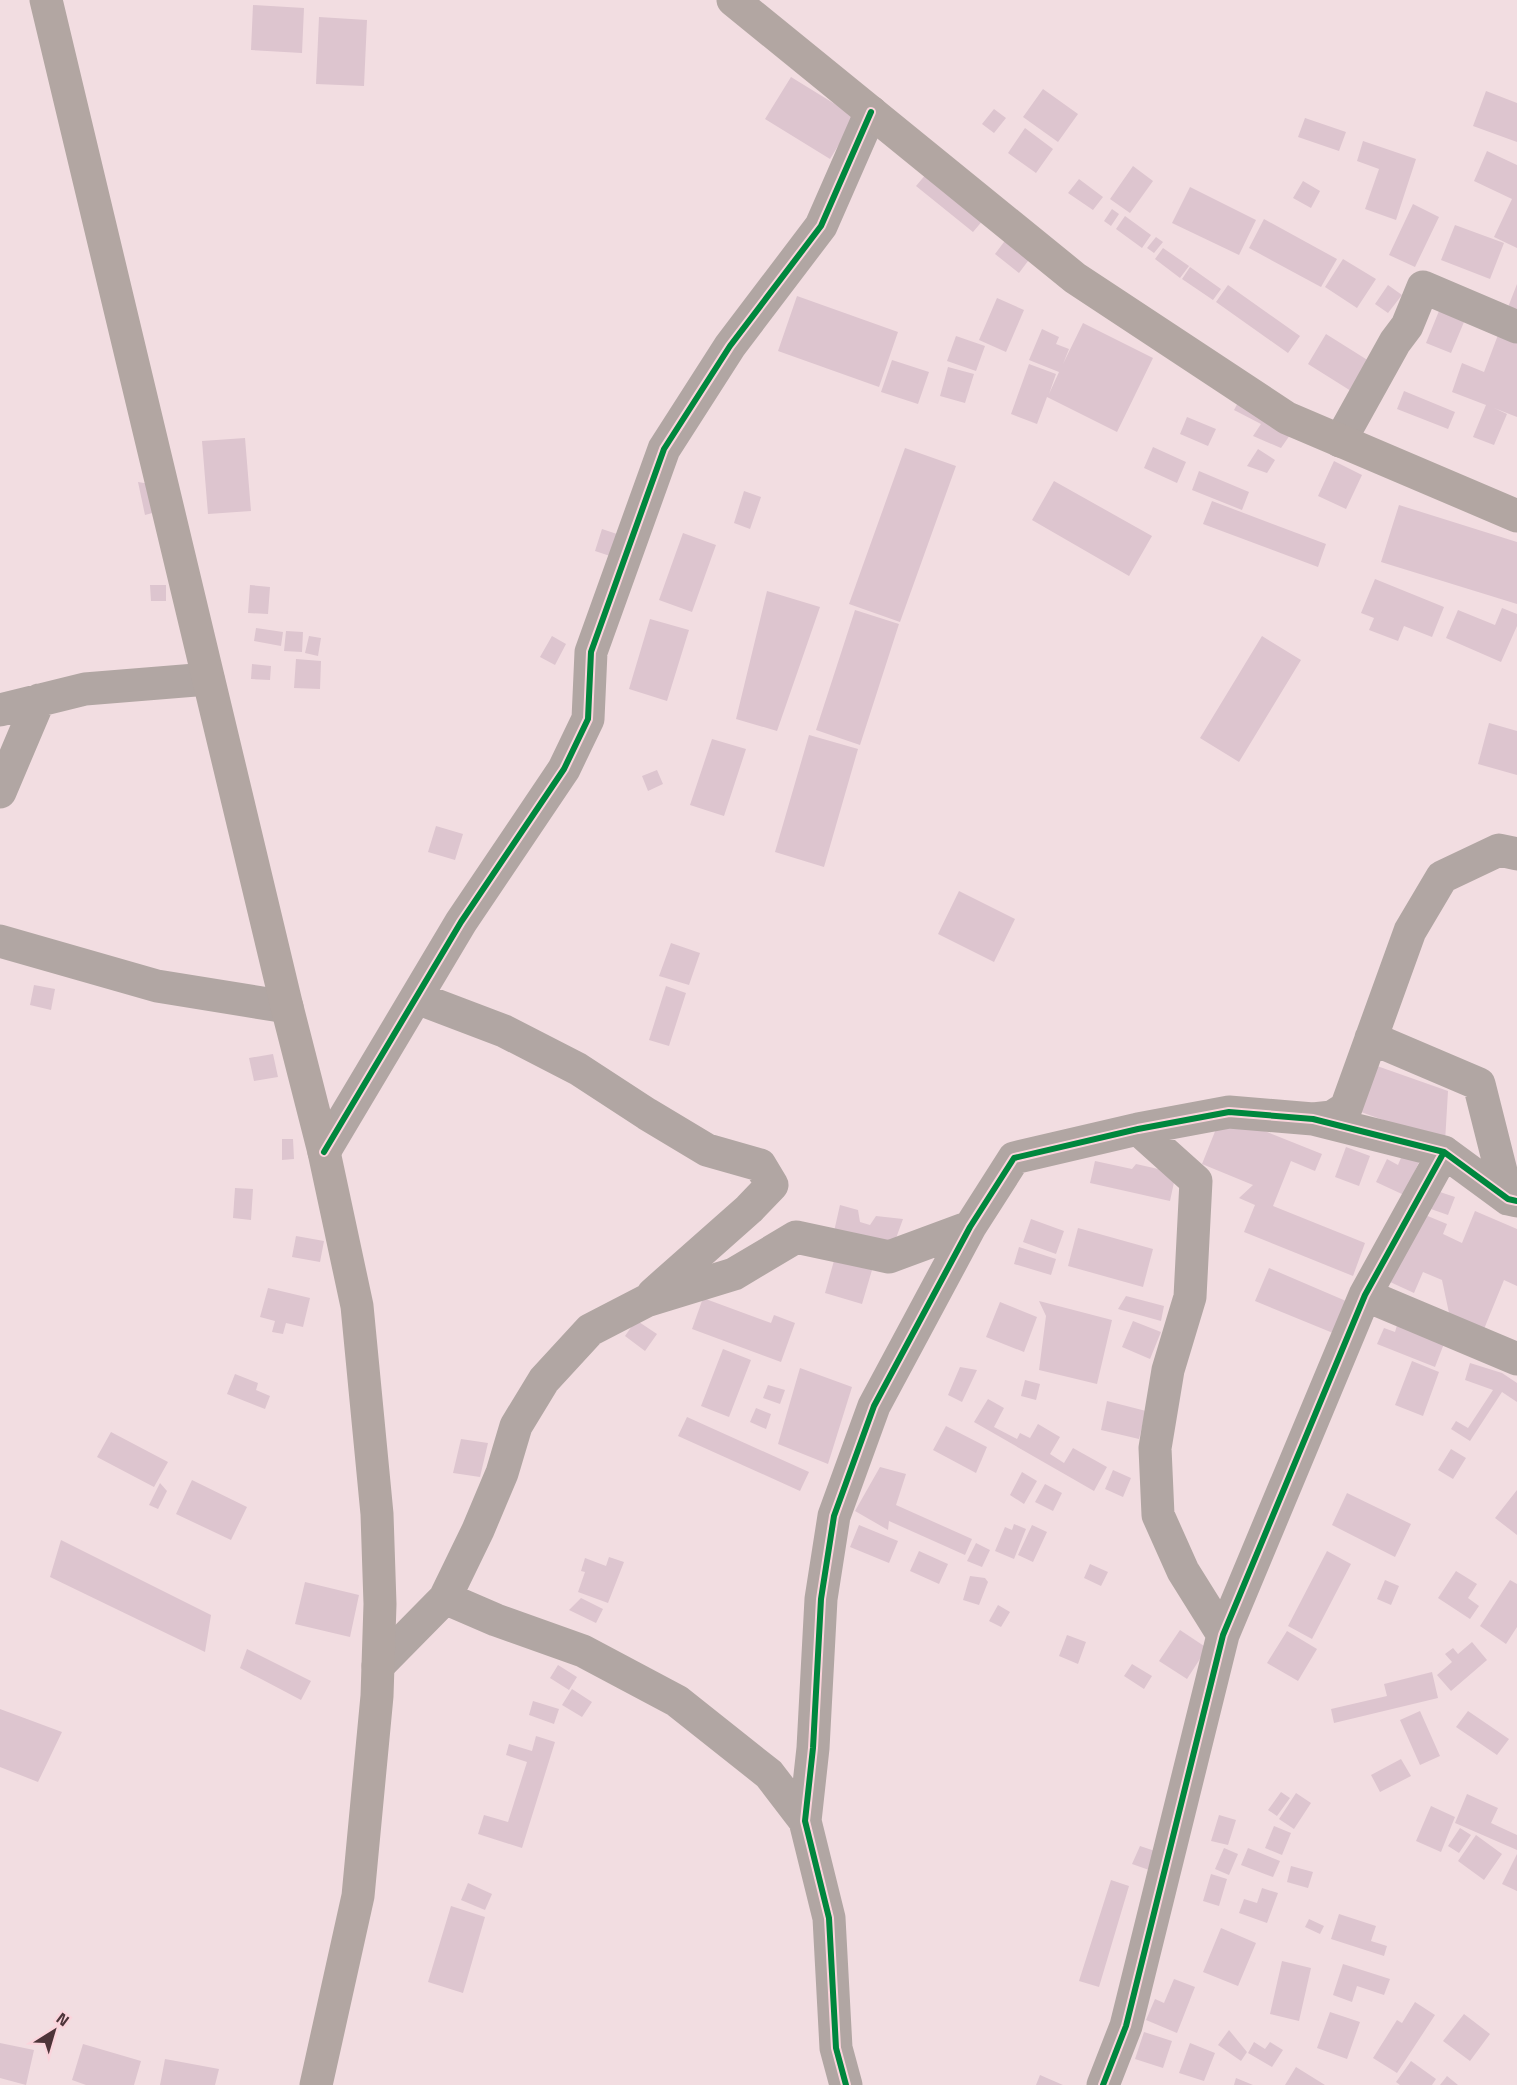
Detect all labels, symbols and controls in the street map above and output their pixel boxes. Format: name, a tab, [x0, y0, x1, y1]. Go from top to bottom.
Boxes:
north arrow	[24, 2001, 84, 2061]
text: N	[51, 2006, 75, 2032]

